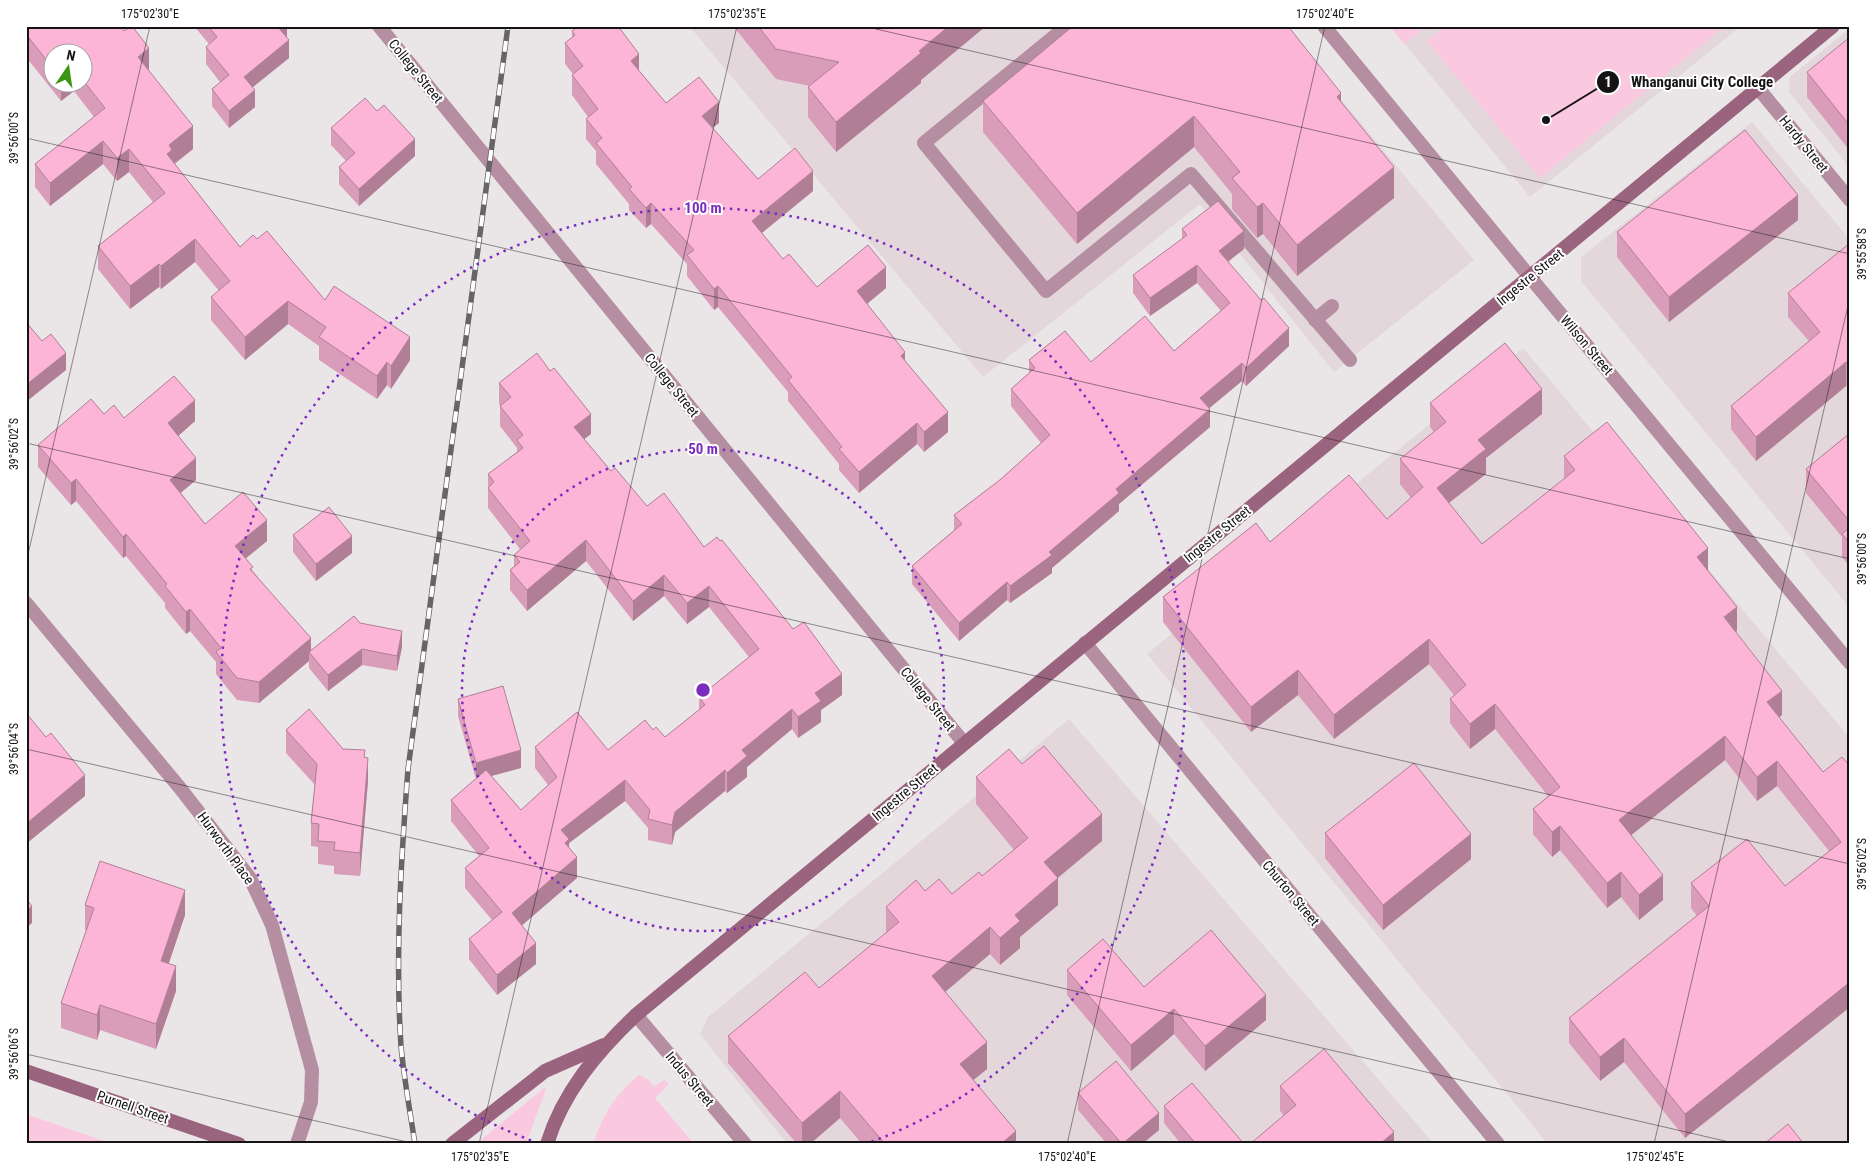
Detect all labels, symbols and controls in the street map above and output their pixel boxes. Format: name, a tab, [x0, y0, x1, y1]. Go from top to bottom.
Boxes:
text: 175°02'30"E	[121, 7, 179, 21]
text: 175°02'35"E	[708, 7, 766, 21]
text: 175°02'40"E	[1296, 7, 1354, 21]
street label: College Street	[385, 36, 447, 106]
north arrow	[42, 42, 92, 92]
text: N	[65, 47, 77, 64]
callout: Whanganui City College	[1596, 67, 1783, 97]
text: 1	[1604, 73, 1612, 91]
text: Whanganui City College	[1631, 73, 1773, 91]
text: 39°56'00"S	[7, 112, 21, 164]
street label: Hardy Street	[1776, 112, 1832, 176]
text: 100 m	[684, 199, 722, 217]
text: 39°55'58"S	[1855, 228, 1869, 280]
street label: Ingestre Street	[1493, 245, 1567, 309]
street label: Wilson Street	[1557, 312, 1617, 378]
street label: College Street	[641, 350, 703, 420]
text: 39°56'02"S	[7, 418, 21, 470]
text: 50 m	[688, 440, 718, 458]
street label: Ingestre Street	[1180, 502, 1254, 566]
text: 39°56'00"S	[1855, 533, 1869, 585]
street label: College Street	[897, 664, 959, 734]
centre of rings	[694, 681, 712, 699]
text: 39°56'04"S	[7, 723, 21, 775]
street label: Ingestre Street	[869, 760, 941, 824]
street label: Hurworth Place	[194, 809, 258, 888]
text: 39°56'02"S	[1855, 838, 1869, 890]
street label: Churton Street	[1259, 857, 1323, 929]
text: 39°56'06"S	[7, 1028, 21, 1080]
street label: Indus Street	[663, 1048, 717, 1110]
street label: Purnell Street	[95, 1087, 171, 1127]
text: 175°02'35"E	[451, 1150, 509, 1164]
text: 175°02'40"E	[1038, 1150, 1096, 1164]
text: 175°02'45"E	[1626, 1150, 1684, 1164]

